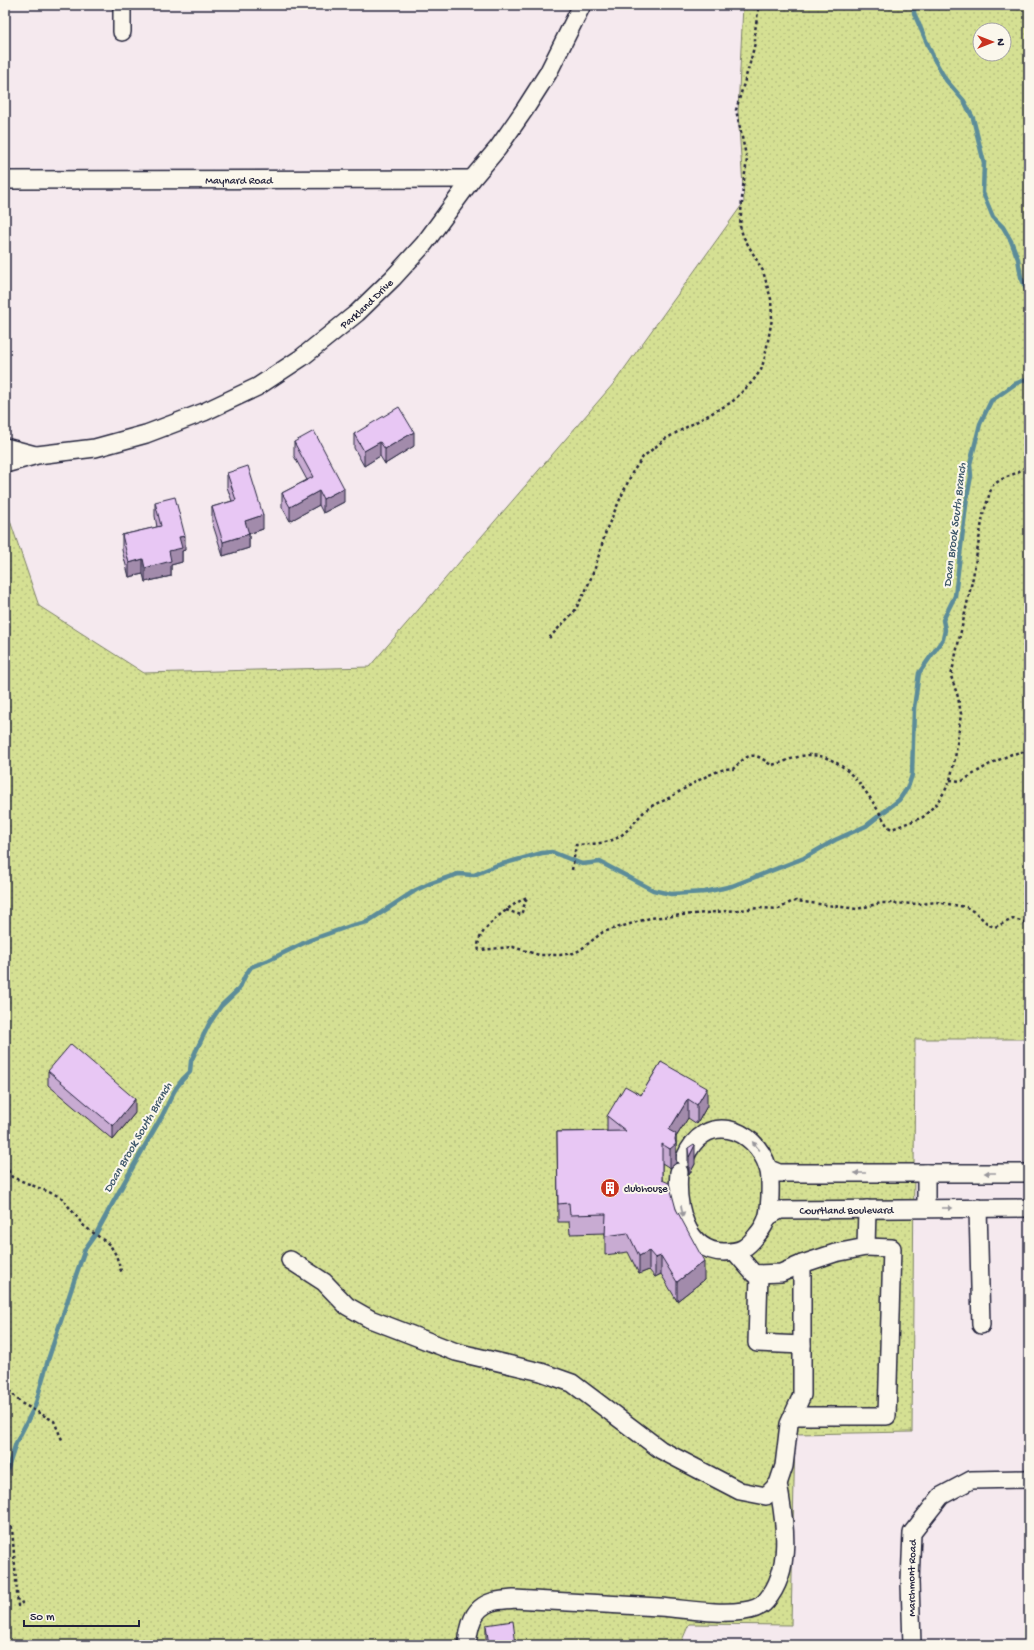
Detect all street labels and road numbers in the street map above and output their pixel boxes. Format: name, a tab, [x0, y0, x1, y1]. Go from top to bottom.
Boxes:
street label: Maynard Road	[205, 175, 274, 188]
street label: Parkland Drive	[338, 277, 397, 333]
street label: Courtland Boulevard	[799, 1205, 895, 1218]
street label: Marchmont Road	[906, 1538, 920, 1617]

